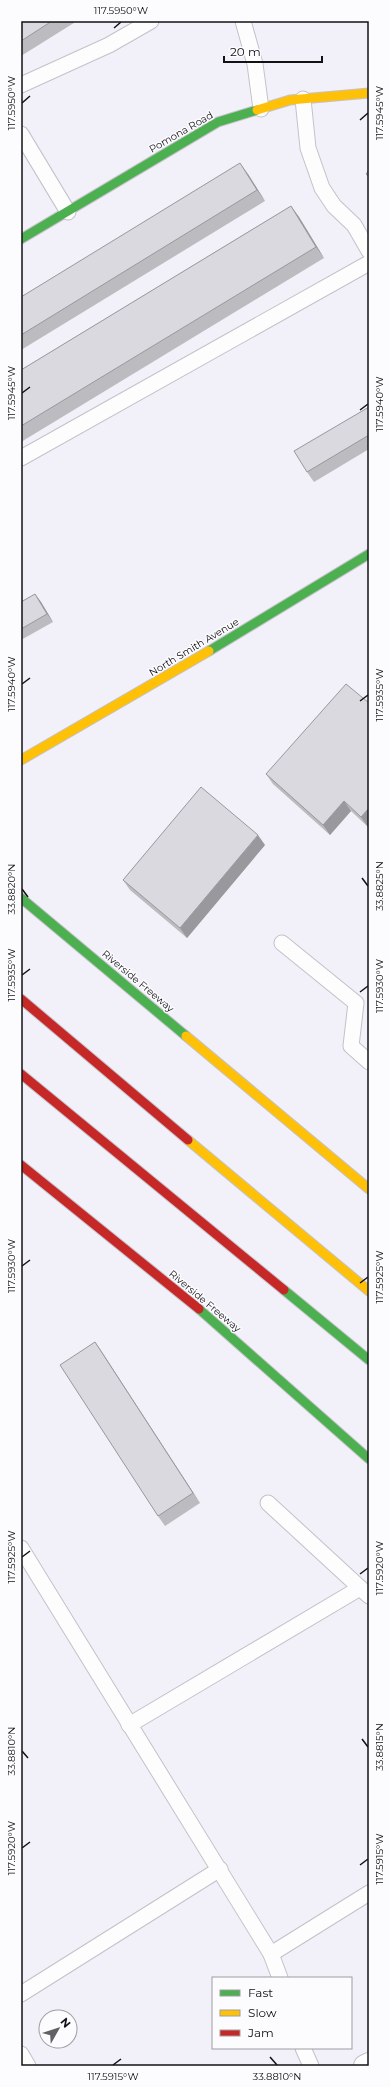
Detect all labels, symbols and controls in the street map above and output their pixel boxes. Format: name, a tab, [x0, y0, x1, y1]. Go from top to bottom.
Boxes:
text: 117.5950°W	[94, 4, 148, 17]
scale bar	[224, 38, 322, 64]
text: 20 m	[230, 44, 261, 59]
text: 117.5950°W	[5, 76, 18, 130]
text: 117.5945°W	[373, 86, 386, 140]
street label: Pomona Road	[147, 108, 215, 156]
text: 117.5945°W	[5, 366, 18, 420]
text: 117.5940°W	[373, 376, 386, 432]
street label: North Smith Avenue	[147, 615, 241, 679]
text: 117.5940°W	[5, 656, 18, 712]
text: 117.5935°W	[373, 669, 386, 721]
text: 33.8825°N	[373, 861, 386, 911]
text: 33.8820°N	[5, 864, 18, 914]
street label: Riverside Freeway	[99, 947, 177, 1015]
text: 117.5935°W	[5, 949, 18, 1001]
text: 117.5930°W	[373, 959, 386, 1013]
text: 117.5930°W	[5, 1239, 18, 1293]
text: 117.5925°W	[373, 1250, 386, 1304]
street label: Riverside Freeway	[166, 1267, 244, 1335]
text: 117.5925°W	[5, 1530, 18, 1584]
text: 117.5920°W	[373, 1541, 386, 1595]
text: 33.8815°N	[373, 1723, 386, 1771]
text: 33.8810°N	[5, 1727, 18, 1775]
text: 117.5920°W	[5, 1821, 18, 1875]
text: 117.5915°W	[373, 1833, 386, 1885]
legend	[212, 1977, 352, 2049]
text: Fast	[248, 1985, 273, 2000]
text: Slow	[248, 2005, 277, 2020]
north arrow	[38, 2009, 78, 2049]
text: N	[58, 2015, 74, 2031]
text: Jam	[247, 2025, 274, 2040]
text: 117.5915°W	[87, 2070, 139, 2083]
text: 33.8810°N	[253, 2070, 301, 2083]

